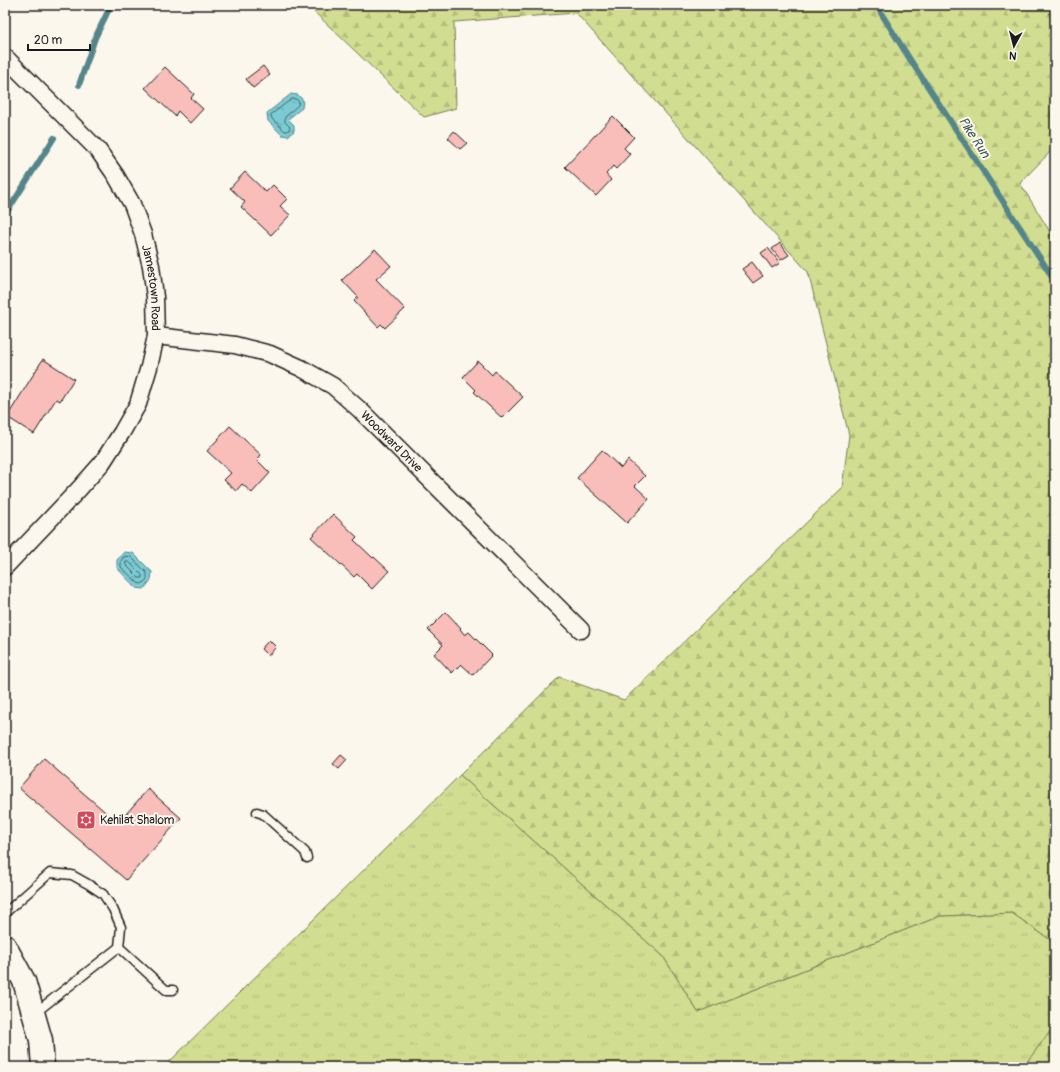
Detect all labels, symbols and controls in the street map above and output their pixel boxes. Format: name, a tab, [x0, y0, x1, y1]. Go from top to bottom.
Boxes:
scale bar	[28, 26, 90, 52]
north arrow	[994, 26, 1034, 66]
text: 20 m	[34, 33, 63, 48]
text: N	[1008, 48, 1017, 62]
water label: Pike Run	[955, 114, 994, 162]
street label: Jamestown Road	[138, 243, 163, 331]
street label: Woodward Drive	[357, 408, 425, 476]
synagogue icon: Kehilat Shalom	[75, 809, 97, 831]
place label: Kehilat Shalom	[100, 813, 175, 828]

